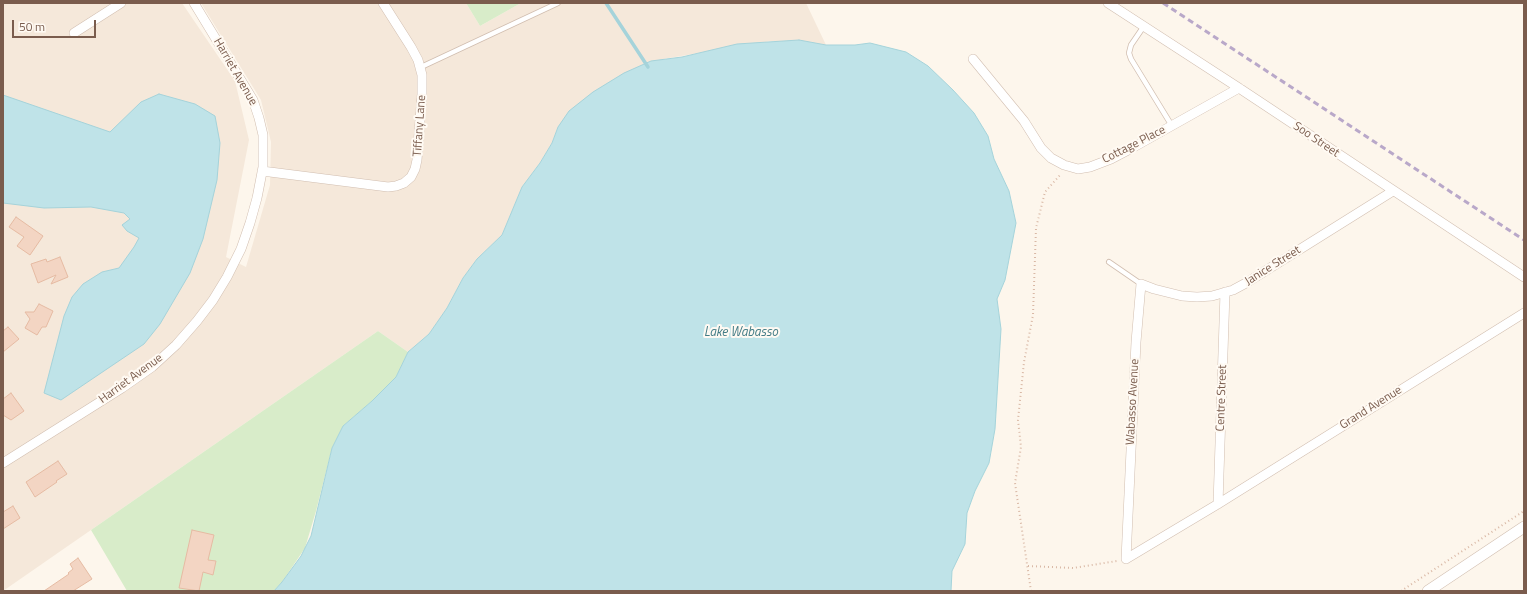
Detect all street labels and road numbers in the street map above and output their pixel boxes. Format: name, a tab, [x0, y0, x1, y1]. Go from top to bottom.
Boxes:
street label: Harriet Avenue	[210, 36, 260, 108]
street label: Tiffany Lane	[411, 95, 429, 157]
street label: Soo Street	[1290, 119, 1342, 161]
street label: Cottage Place	[1100, 123, 1168, 167]
street label: Janice Street	[1242, 243, 1304, 289]
street label: Harriet Avenue	[96, 351, 166, 407]
street label: Wabasso Avenue	[1124, 358, 1142, 446]
street label: Centre Street	[1214, 364, 1230, 432]
street label: Grand Avenue	[1337, 383, 1405, 433]

